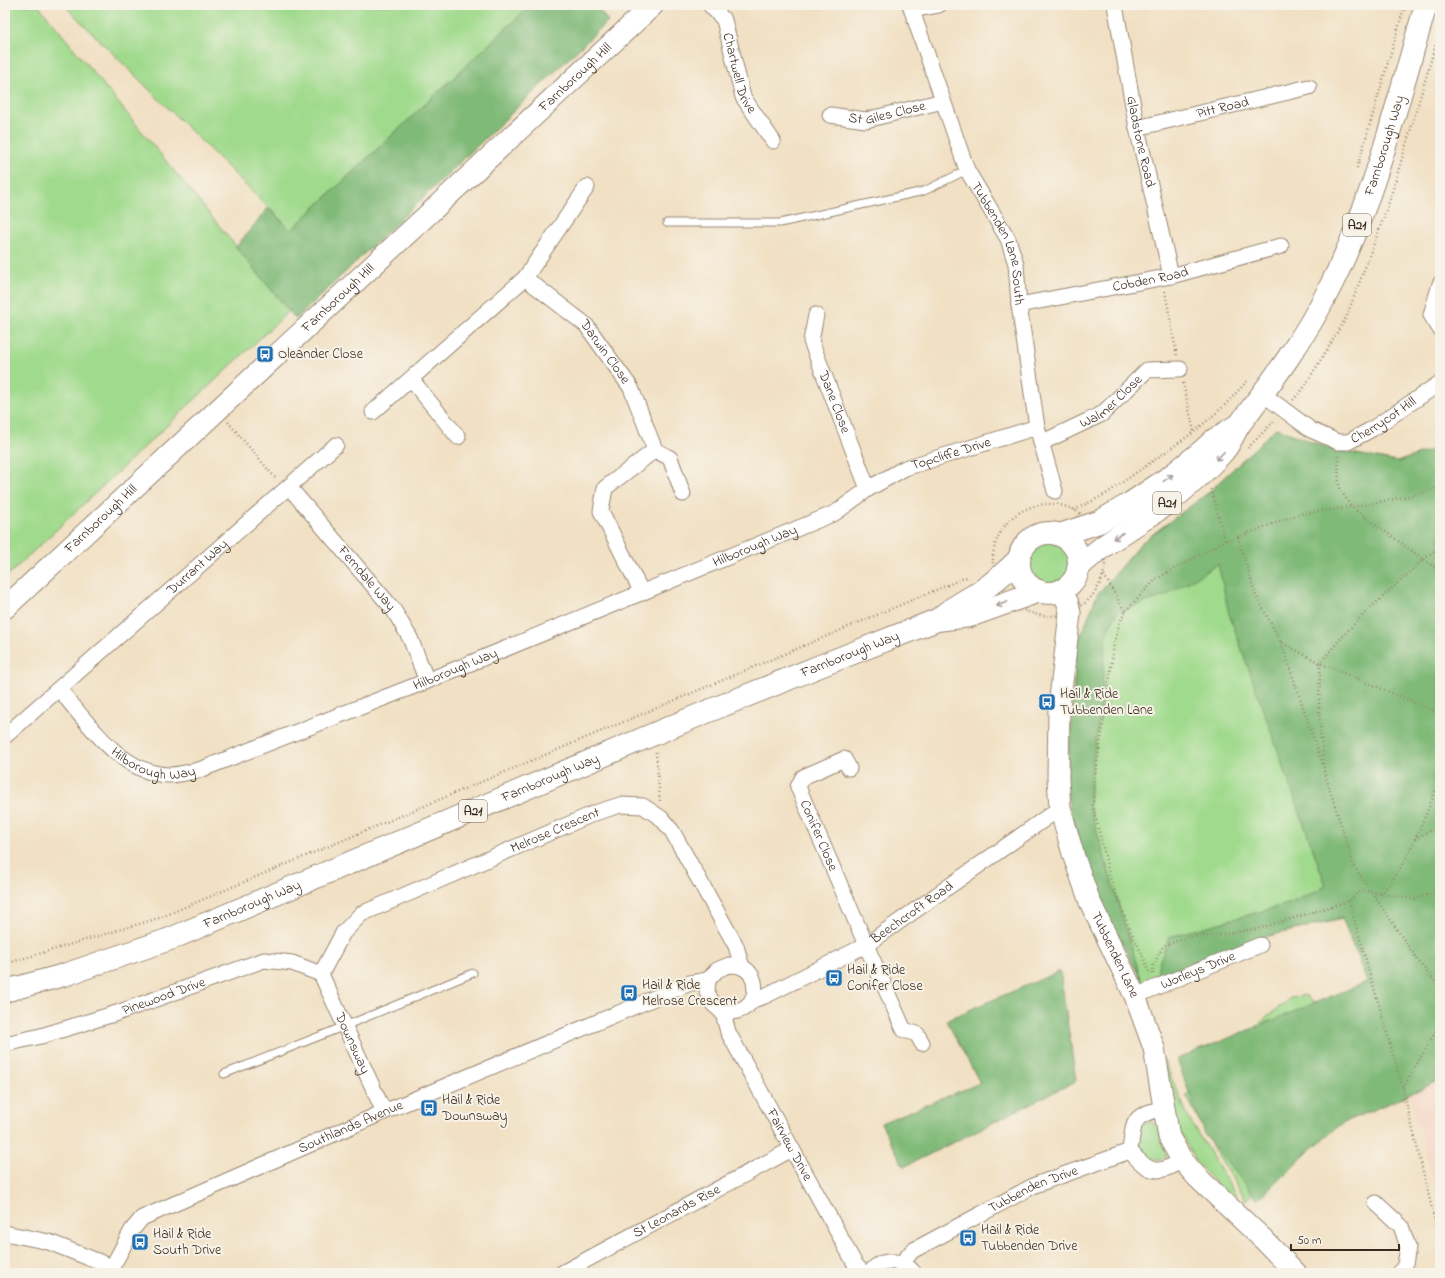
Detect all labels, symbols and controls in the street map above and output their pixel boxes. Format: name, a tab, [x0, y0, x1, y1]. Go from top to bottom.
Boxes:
street label: Chartwell Drive	[717, 31, 762, 118]
street label: Farnborough Hill	[533, 38, 617, 118]
street label: Pitt Road	[1194, 91, 1251, 124]
street label: Farnborough Way	[1359, 93, 1411, 200]
street label: Gladstone Road	[1121, 94, 1161, 189]
street label: St Giles Close	[847, 95, 928, 130]
street label: Tubbenden Lane South	[966, 178, 1029, 306]
road number: A21	[1343, 214, 1371, 236]
street label: Farnborough Hill	[296, 259, 379, 338]
street label: Cobden Road	[1111, 261, 1191, 297]
street label: Darwin Close	[574, 314, 636, 389]
bus stop icon: Oleander Close	[255, 344, 275, 364]
place label: Oleander Close	[278, 344, 364, 365]
street label: Dane Close	[813, 367, 856, 437]
street label: Walmer Close	[1076, 369, 1148, 434]
street label: Cherrycot Hill	[1347, 391, 1421, 449]
street label: Topcliffe Drive	[908, 431, 994, 476]
one-way arrow	[1215, 451, 1224, 461]
one-way arrow	[1163, 474, 1174, 482]
street label: Farnborough Hill	[59, 479, 142, 559]
road number: A21	[1153, 492, 1181, 514]
street label: Hilborough Way	[710, 519, 801, 573]
one-way arrow	[1113, 532, 1124, 540]
street label: Durrant Way	[161, 534, 233, 601]
street label: Ferndale Way	[332, 540, 401, 617]
one-way arrow	[996, 601, 1008, 609]
street label: Farnborough Way	[796, 625, 903, 684]
street label: Hilborough Way	[410, 643, 501, 696]
place label: Hail & Ride Tubbenden Lane	[1060, 684, 1154, 721]
bus stop icon: Hail & Ride Tubbenden Lane	[1037, 692, 1057, 712]
street label: Hilborough Way	[106, 742, 198, 786]
street label: Farnborough Way	[497, 748, 603, 808]
street label: Conifer Close	[794, 796, 844, 875]
road number: A21	[459, 800, 487, 822]
street label: Melrose Crescent	[507, 802, 602, 859]
street label: Farnborough Way	[199, 874, 305, 935]
street label: Beechcroft Road	[865, 876, 958, 950]
street label: Tubbenden Lane	[1086, 908, 1145, 1002]
street label: Worleys Drive	[1158, 945, 1239, 995]
place label: Hail & Ride Conifer Close	[847, 960, 923, 997]
bus stop icon: Hail & Ride Conifer Close	[824, 968, 844, 988]
street label: Pinewood Drive	[119, 971, 209, 1021]
place label: Hail & Ride Melrose Crescent	[642, 975, 737, 1012]
bus stop icon: Hail & Ride Melrose Crescent	[619, 983, 639, 1003]
street label: Downsway	[329, 1008, 376, 1078]
place label: Hail & Ride Downsway	[441, 1090, 508, 1128]
street label: Southlands Avenue	[295, 1094, 407, 1159]
bus stop icon: Hail & Ride Downsway	[419, 1098, 439, 1118]
street label: Fairview Drive	[761, 1104, 818, 1185]
street label: Tubbenden Drive	[985, 1160, 1082, 1219]
street label: St Leonards Rise	[629, 1179, 725, 1244]
place label: Hail & Ride Tubbenden Drive	[981, 1220, 1078, 1257]
place label: Hail & Ride South Drive	[153, 1224, 222, 1261]
scale bar	[1291, 1226, 1399, 1252]
bus stop icon: Hail & Ride Tubbenden Drive	[958, 1228, 978, 1248]
bus stop icon: Hail & Ride South Drive	[130, 1232, 150, 1252]
text: 50 m	[1297, 1232, 1321, 1250]

